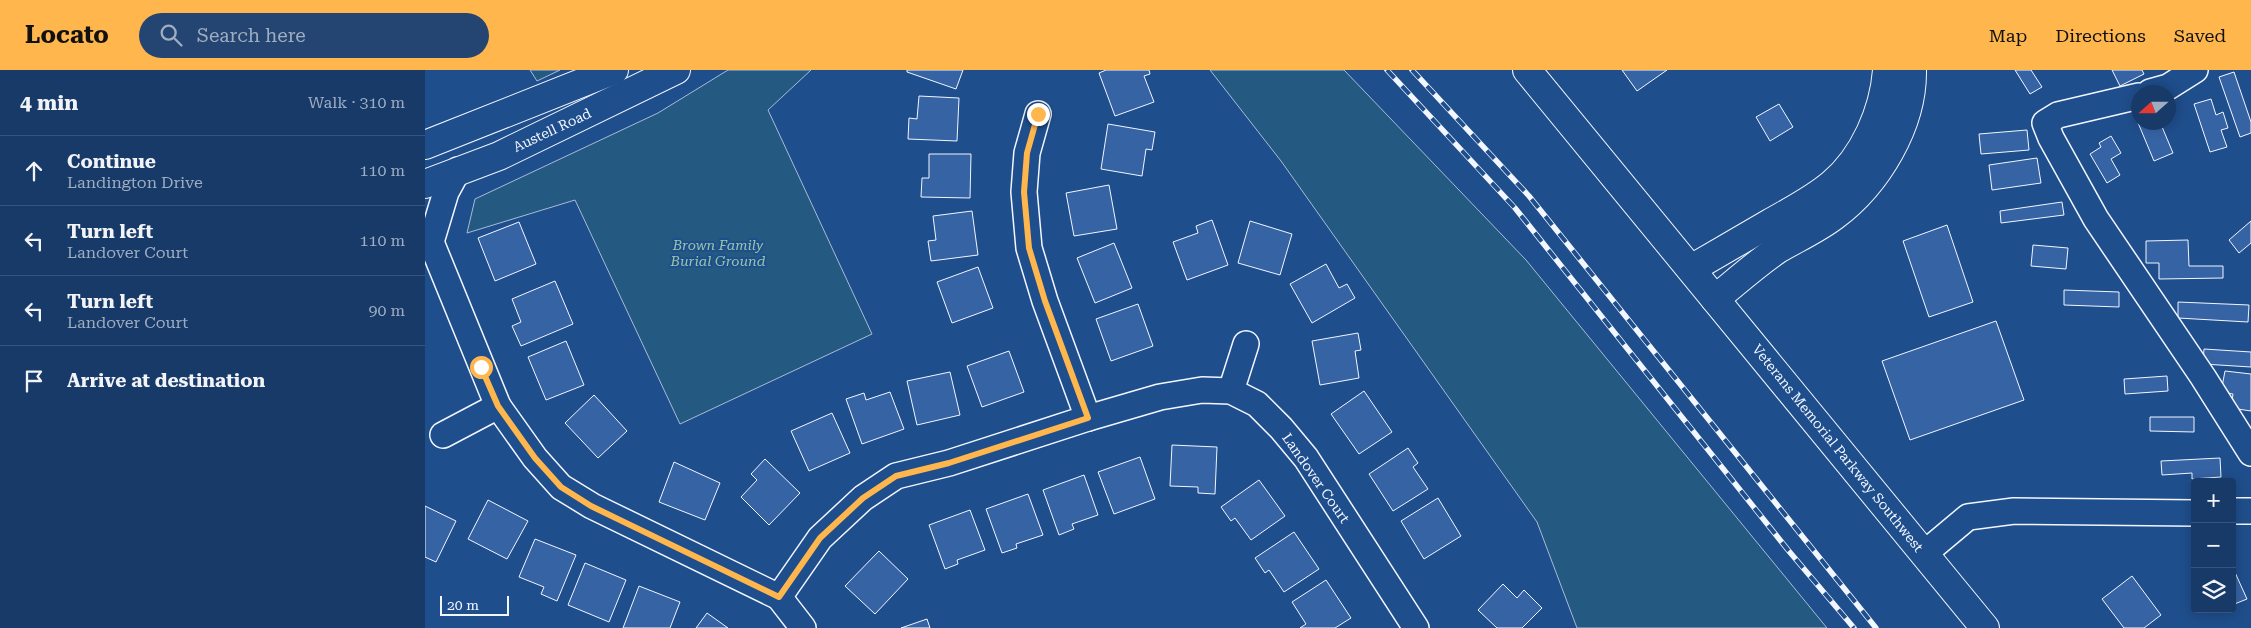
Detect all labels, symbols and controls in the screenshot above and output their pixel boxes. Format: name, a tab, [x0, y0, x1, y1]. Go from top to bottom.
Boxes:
search box	[139, 13, 489, 58]
text: Locato	[25, 21, 109, 49]
icon: search	[157, 21, 185, 49]
text: Search here	[197, 24, 306, 47]
text: Map	[1989, 25, 2027, 46]
text: Directions	[2055, 25, 2146, 46]
text: Saved	[2174, 25, 2226, 46]
north arrow	[2131, 85, 2176, 130]
text: 4 min	[20, 91, 78, 115]
text: Walk · 310 m	[308, 93, 405, 112]
route end	[1027, 103, 1050, 126]
street label: Austell Road	[510, 105, 594, 155]
text: Continue	[67, 150, 156, 173]
icon: ahead	[20, 157, 48, 185]
text: 110 m	[359, 161, 405, 180]
text: Landington Drive	[67, 173, 203, 192]
text: Turn left	[67, 220, 153, 243]
icon: left	[20, 227, 48, 255]
text: 110 m	[359, 231, 405, 250]
park label: Brown Family Burial Ground	[670, 237, 766, 269]
text: Landover Court	[67, 243, 188, 262]
text: Turn left	[67, 290, 153, 313]
icon: left	[20, 297, 48, 325]
text: 90 m	[368, 301, 405, 320]
text: Landover Court	[67, 313, 188, 332]
street label: Veterans Memorial Parkway Southwest	[1749, 341, 1927, 555]
route start	[470, 356, 493, 379]
icon: arrive	[20, 367, 48, 395]
text: Arrive at destination	[67, 369, 265, 392]
street label: Landover Court	[1279, 430, 1353, 526]
map controls	[2191, 478, 2236, 613]
button: +	[2191, 478, 2236, 523]
button: −	[2191, 523, 2236, 568]
button: layers	[2191, 568, 2236, 613]
scale bar	[440, 593, 509, 616]
text: 20 m	[447, 597, 479, 613]

